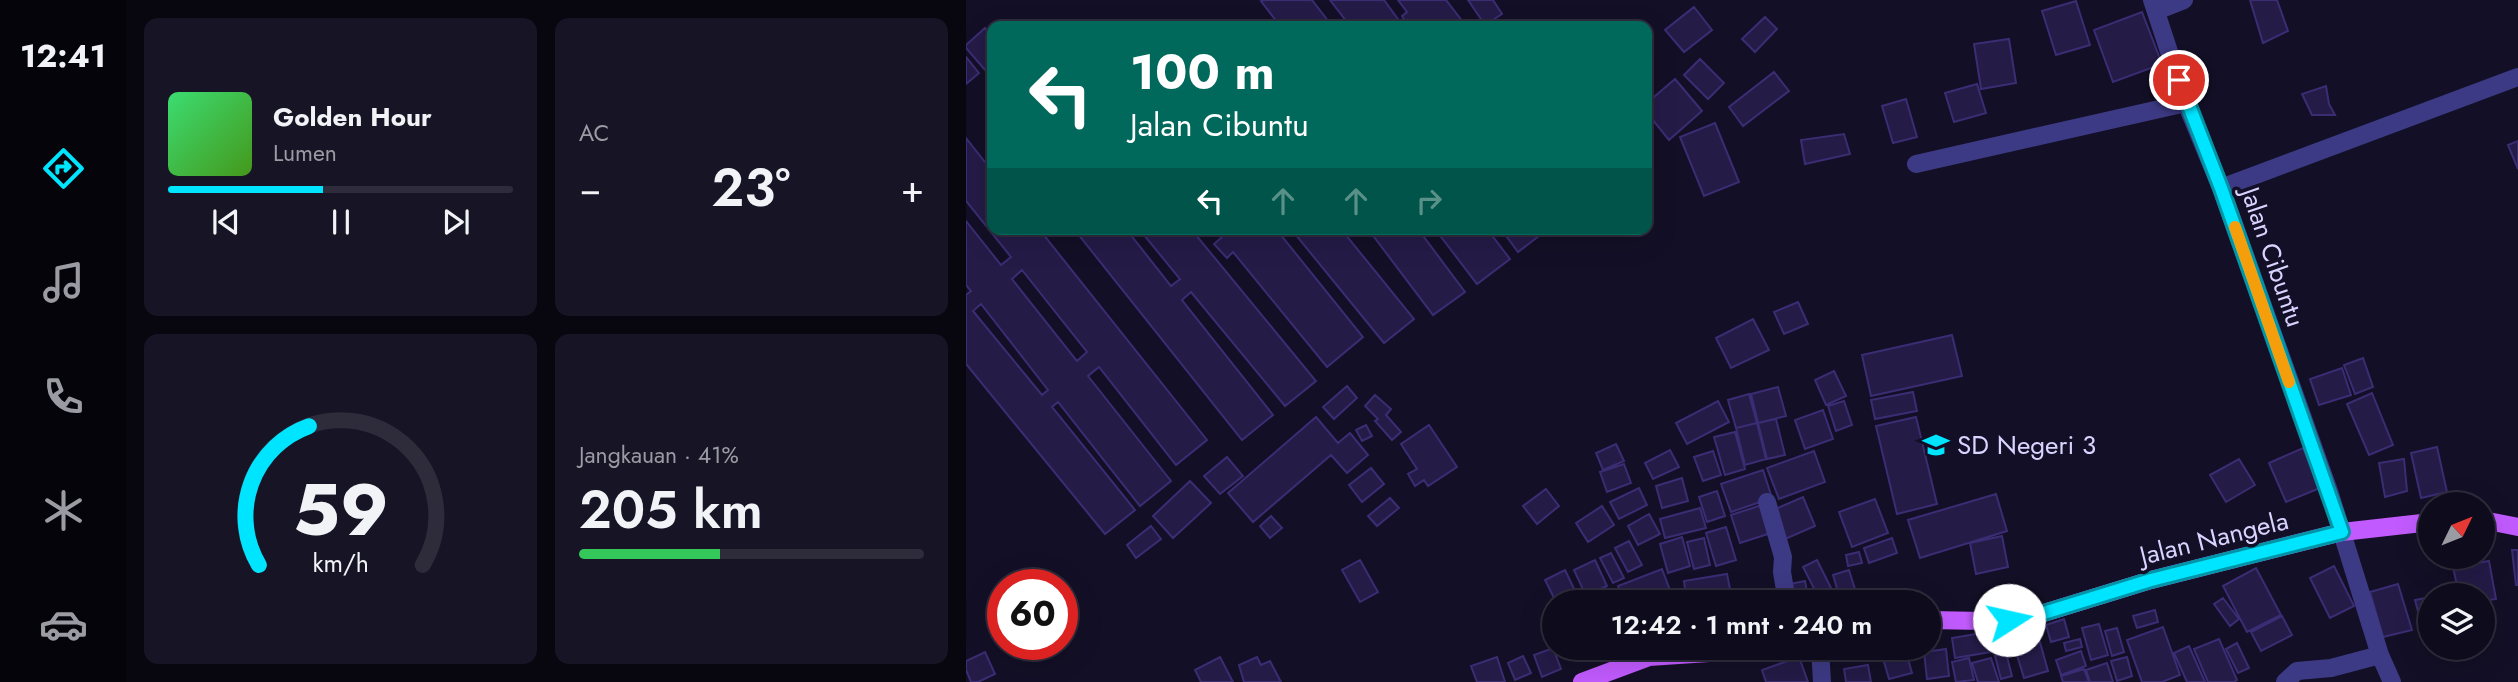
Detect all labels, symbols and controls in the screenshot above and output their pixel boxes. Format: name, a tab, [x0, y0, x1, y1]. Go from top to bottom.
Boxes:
text: 12:41	[20, 33, 106, 79]
text: 100 m	[1130, 37, 1275, 107]
icon: left	[1015, 49, 1106, 140]
pin	[2149, 50, 2209, 110]
icon: arrive	[2160, 61, 2198, 99]
text: Golden Hour	[273, 98, 432, 136]
text: Jalan Cibuntu	[1130, 102, 1309, 148]
text: AC	[579, 116, 609, 150]
text: Lumen	[273, 136, 337, 170]
icon: directions	[39, 144, 88, 193]
text: 23°	[712, 150, 790, 226]
text: −	[579, 161, 601, 216]
text: +	[901, 161, 924, 216]
street label: Jalan Cibuntu	[2230, 179, 2315, 332]
icon: left	[1191, 182, 1229, 220]
icon: ahead	[1264, 182, 1302, 220]
icon: ahead	[1337, 182, 1375, 220]
icon: right	[1410, 182, 1448, 220]
icon: previous	[207, 203, 245, 241]
icon: pause	[322, 203, 360, 241]
icon: next	[437, 203, 475, 241]
icon: music	[39, 258, 88, 307]
icon: phone	[39, 372, 88, 421]
place label: SD Negeri 3	[1957, 426, 2096, 464]
school or university icon: SD Negeri 3	[1921, 430, 1951, 460]
text: Jangkauan · 41%	[579, 438, 739, 472]
text: 59	[293, 457, 388, 562]
text: 205 km	[579, 472, 763, 548]
icon: climate	[39, 486, 88, 535]
north arrow	[2418, 492, 2496, 569]
map controls	[2418, 492, 2495, 660]
street label: Jalan Nangela	[2133, 501, 2292, 576]
text: km/h	[312, 545, 369, 581]
speed limit sign: 60	[987, 569, 1078, 660]
position arrow	[1972, 583, 2046, 657]
button: layers	[2418, 583, 2495, 660]
icon: car	[39, 600, 88, 649]
text: 12:42 · 1 mnt · 240 m	[1611, 606, 1872, 644]

